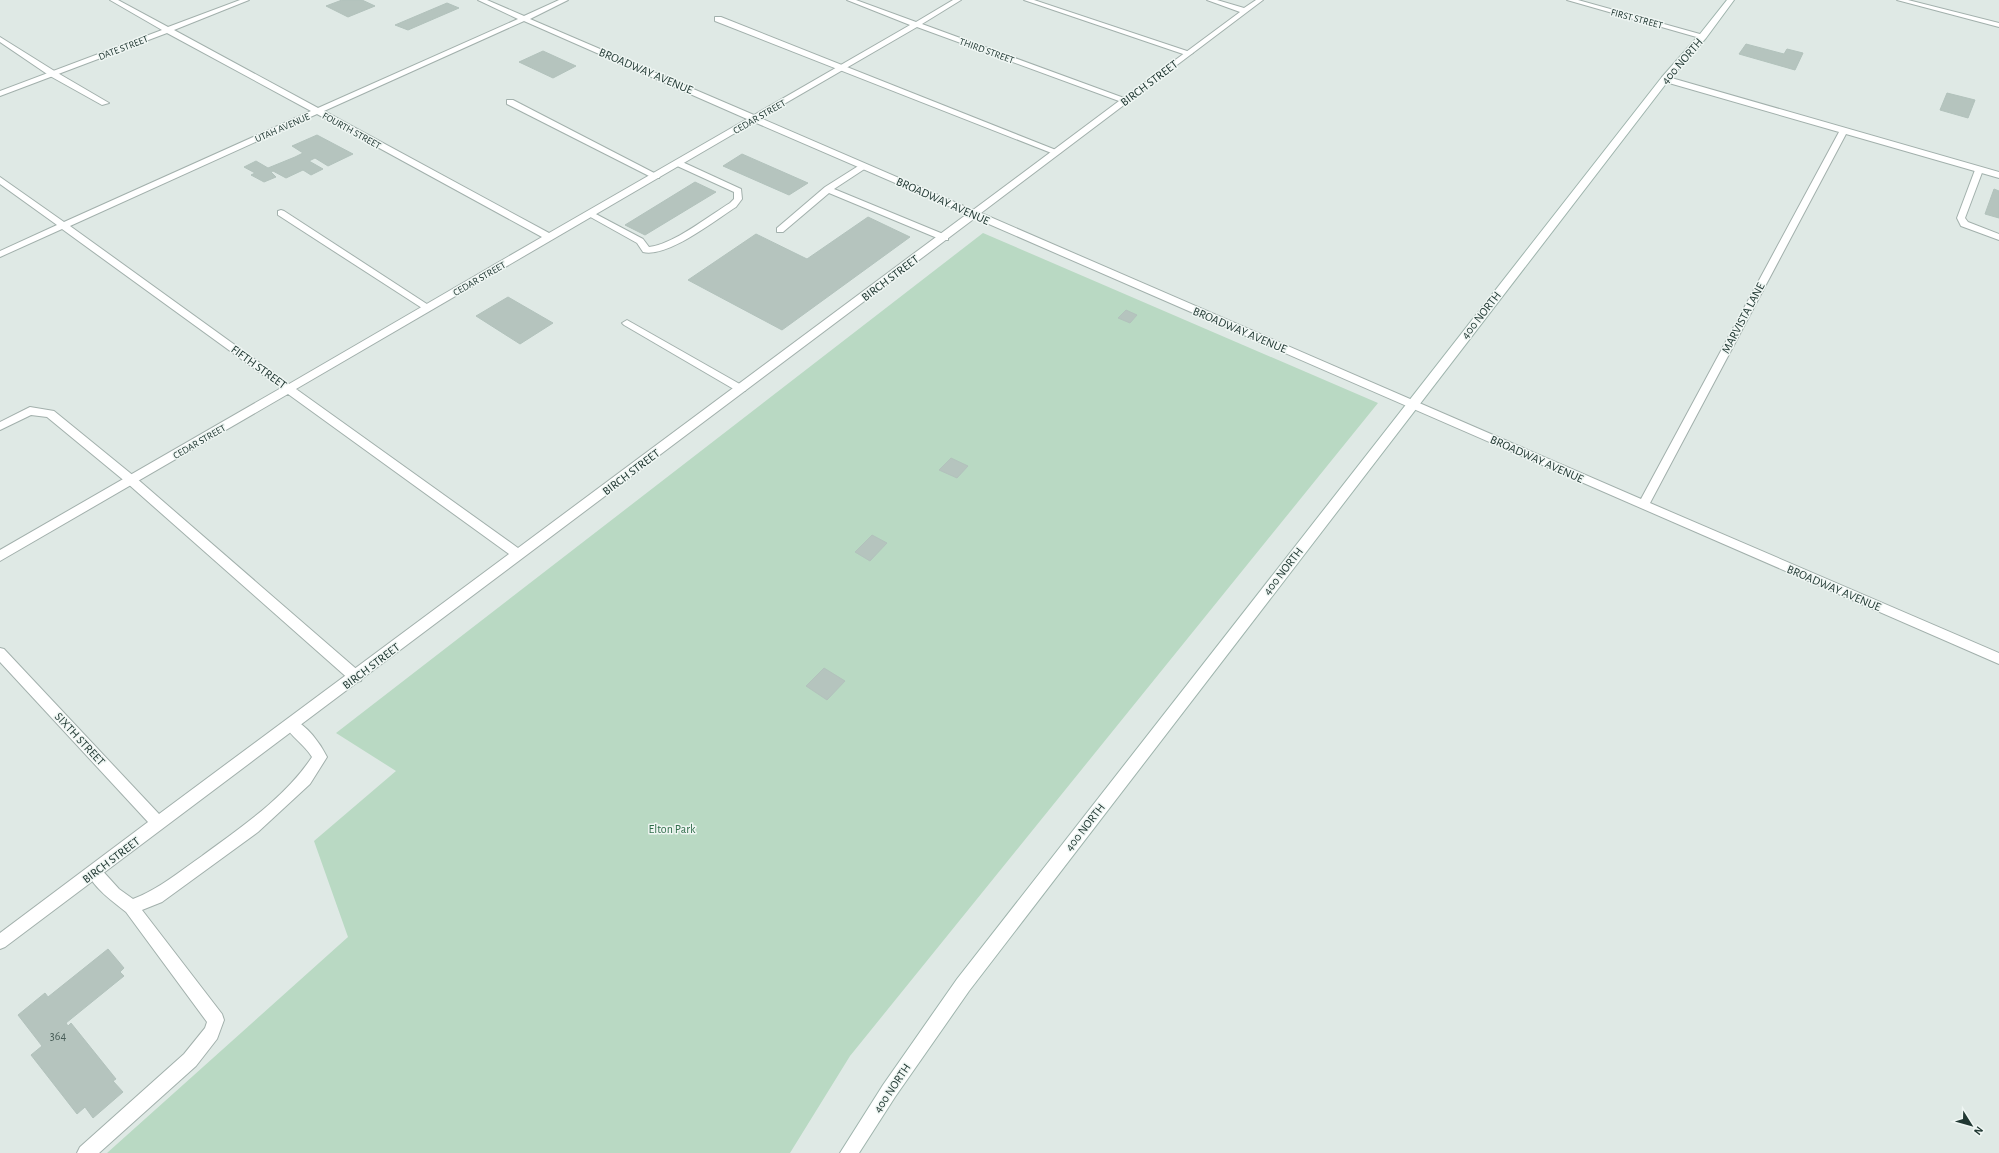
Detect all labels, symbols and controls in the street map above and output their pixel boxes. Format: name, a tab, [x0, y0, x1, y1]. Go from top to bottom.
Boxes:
street label: FIRST STREET	[1610, 7, 1664, 31]
street label: DATE STREET	[97, 34, 150, 62]
street label: THIRD STREET	[958, 36, 1016, 66]
street label: 400 NORTH	[1659, 36, 1705, 86]
street label: BROADWAY AVENUE	[597, 46, 695, 96]
street label: BIRCH STREET	[1118, 58, 1180, 108]
street label: CEDAR STREET	[732, 98, 788, 136]
street label: UTAH AVENUE	[254, 111, 311, 144]
street label: FOURTH STREET	[321, 111, 382, 151]
street label: BROADWAY AVENUE	[895, 175, 992, 227]
street label: BIRCH STREET	[859, 253, 921, 303]
street label: CEDAR STREET	[452, 260, 508, 298]
street label: MARVISTA LANE	[1719, 280, 1767, 355]
street label: 400 NORTH	[1459, 289, 1503, 341]
street label: BROADWAY AVENUE	[1191, 305, 1289, 355]
street label: FIFTH STREET	[229, 343, 289, 391]
street label: CEDAR STREET	[172, 423, 228, 461]
street label: BROADWAY AVENUE	[1489, 433, 1586, 485]
street label: BIRCH STREET	[600, 447, 662, 497]
street label: 400 NORTH	[1261, 545, 1305, 597]
street label: BROADWAY AVENUE	[1785, 563, 1883, 613]
street label: BIRCH STREET	[340, 641, 402, 691]
street label: SIXTH STREET	[53, 710, 107, 768]
street label: 400 NORTH	[1063, 801, 1107, 853]
park label: Elton Park	[648, 823, 696, 835]
street label: BIRCH STREET	[80, 835, 142, 885]
house number: 364	[50, 1030, 66, 1042]
street label: 400 NORTH	[871, 1061, 913, 1115]
north arrow	[1951, 1105, 1991, 1145]
text: N	[1972, 1124, 1985, 1137]

